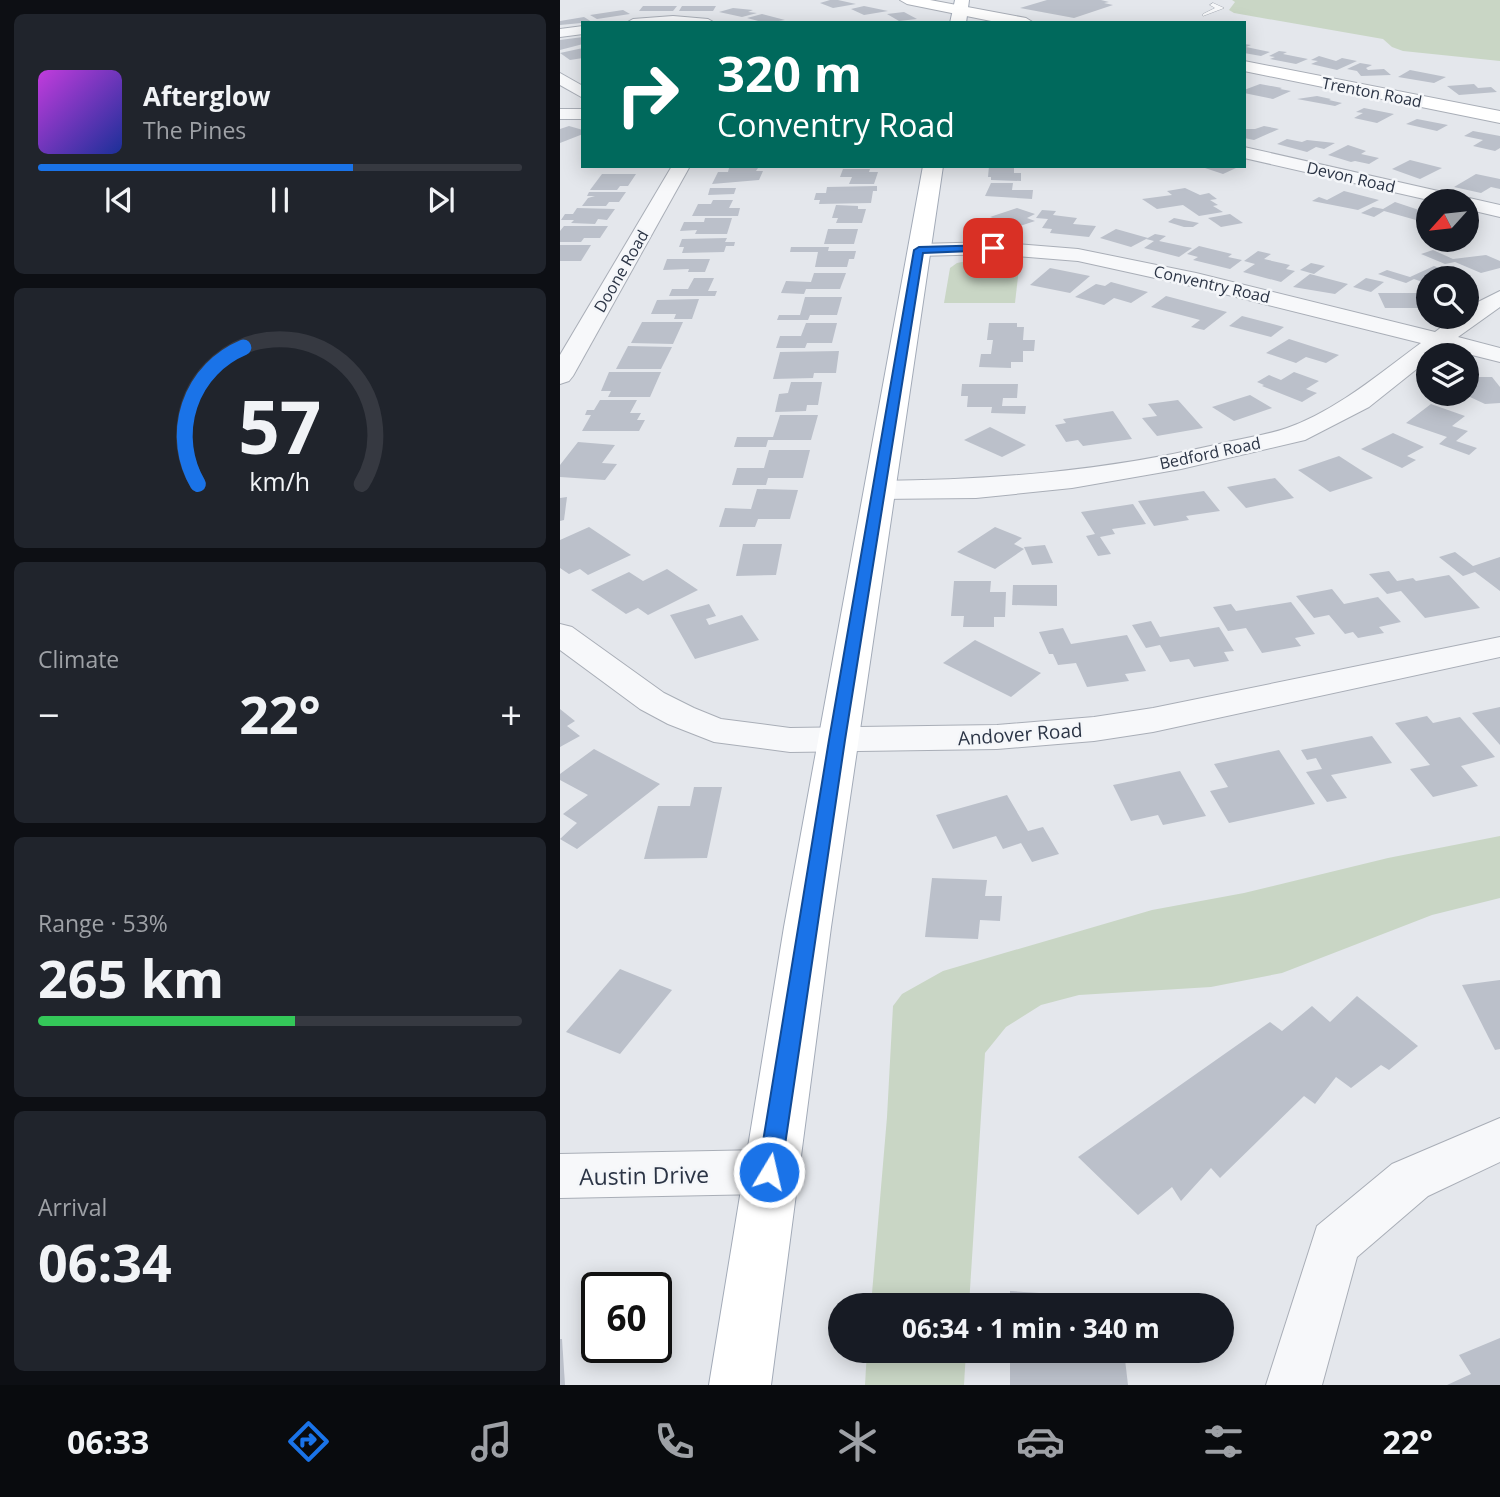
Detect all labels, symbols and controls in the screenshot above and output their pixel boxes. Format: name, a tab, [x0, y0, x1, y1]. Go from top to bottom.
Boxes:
text: 320 m	[717, 40, 862, 106]
icon: right	[602, 49, 693, 140]
street label: Trenton Road	[1320, 72, 1424, 112]
text: Afterglow	[143, 78, 270, 114]
text: Conventry Road	[717, 103, 955, 146]
text: The Pines	[143, 114, 246, 146]
street label: Devon Road	[1305, 156, 1397, 198]
icon: previous	[100, 181, 138, 219]
icon: pause	[261, 181, 299, 219]
icon: next	[422, 181, 460, 219]
north arrow	[1416, 189, 1479, 252]
map controls	[1416, 189, 1479, 406]
pin	[963, 218, 1023, 278]
street label: Doone Road	[588, 226, 654, 316]
icon: arrive	[974, 229, 1012, 267]
street label: Conventry Road	[1152, 260, 1272, 308]
button: search	[1416, 266, 1479, 329]
button: layers	[1416, 343, 1479, 406]
text: 57	[238, 377, 322, 476]
street label: Bedford Road	[1157, 432, 1263, 474]
text: km/h	[250, 464, 310, 498]
text: Climate	[38, 643, 119, 675]
text: 22°	[239, 678, 321, 749]
text: −	[38, 688, 60, 740]
text: +	[500, 688, 522, 740]
street label: Andover Road	[957, 717, 1083, 751]
text: Range · 53%	[38, 907, 168, 939]
text: 265 km	[38, 942, 224, 1013]
position arrow	[732, 1135, 806, 1209]
street label: Austin Drive	[579, 1158, 709, 1192]
text: Arrival	[38, 1191, 107, 1223]
text: 06:34	[38, 1226, 172, 1297]
speed limit sign: 60	[581, 1272, 672, 1363]
text: 06:34 · 1 min · 340 m	[902, 1310, 1160, 1346]
icon: directions	[284, 1417, 333, 1466]
icon: music	[467, 1417, 516, 1466]
icon: phone	[650, 1417, 699, 1466]
icon: climate	[833, 1417, 882, 1466]
icon: car	[1016, 1417, 1065, 1466]
icon: filters	[1199, 1417, 1248, 1466]
text: 06:33	[67, 1420, 149, 1463]
text: 22°	[1383, 1420, 1433, 1463]

